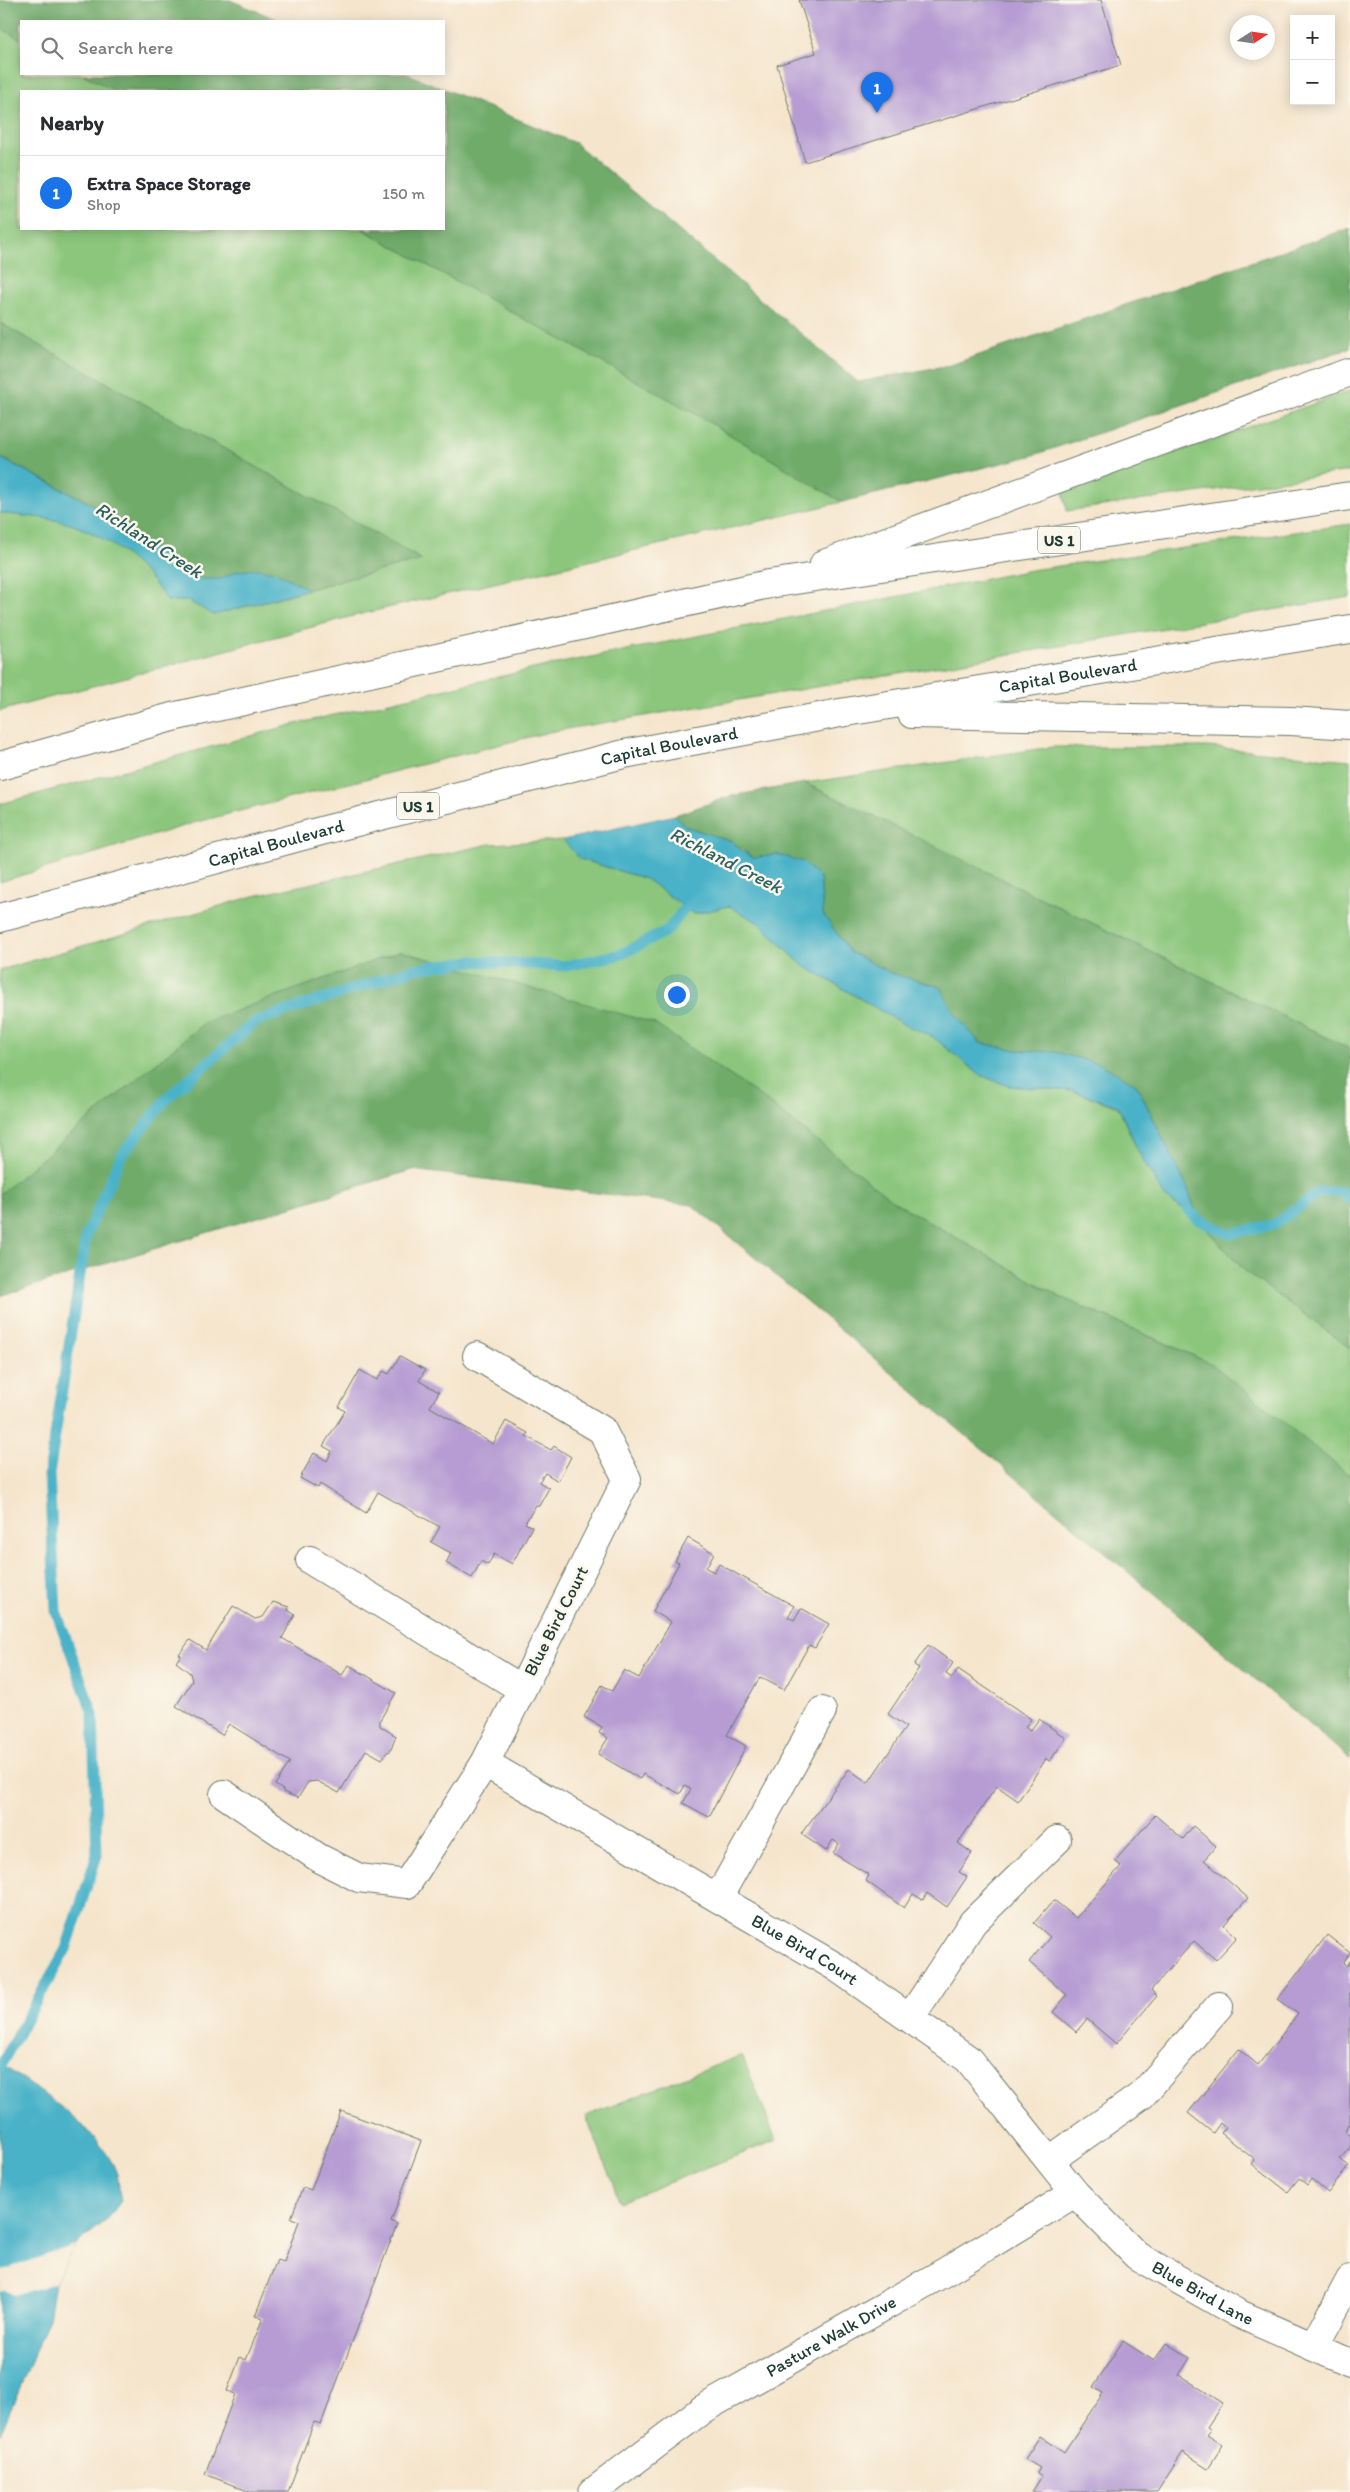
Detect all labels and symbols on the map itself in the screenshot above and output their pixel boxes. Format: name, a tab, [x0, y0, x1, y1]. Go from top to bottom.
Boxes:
north arrow	[1230, 15, 1275, 60]
pin: 1	[861, 72, 893, 113]
water label: Richland Creek	[91, 497, 208, 584]
road number: US 1	[1038, 526, 1080, 554]
street label: Capital Boulevard	[997, 653, 1139, 698]
street label: Capital Boulevard	[598, 722, 740, 771]
road number: US 1	[397, 792, 439, 819]
street label: Capital Boulevard	[206, 815, 346, 872]
water label: Richland Creek	[666, 822, 787, 899]
your location	[664, 982, 690, 1008]
street label: Blue Bird Court	[519, 1562, 593, 1680]
street label: Blue Bird Court	[747, 1909, 863, 1990]
street label: Blue Bird Lane	[1148, 2256, 1257, 2330]
street label: Pasture Walk Drive	[762, 2291, 900, 2382]

